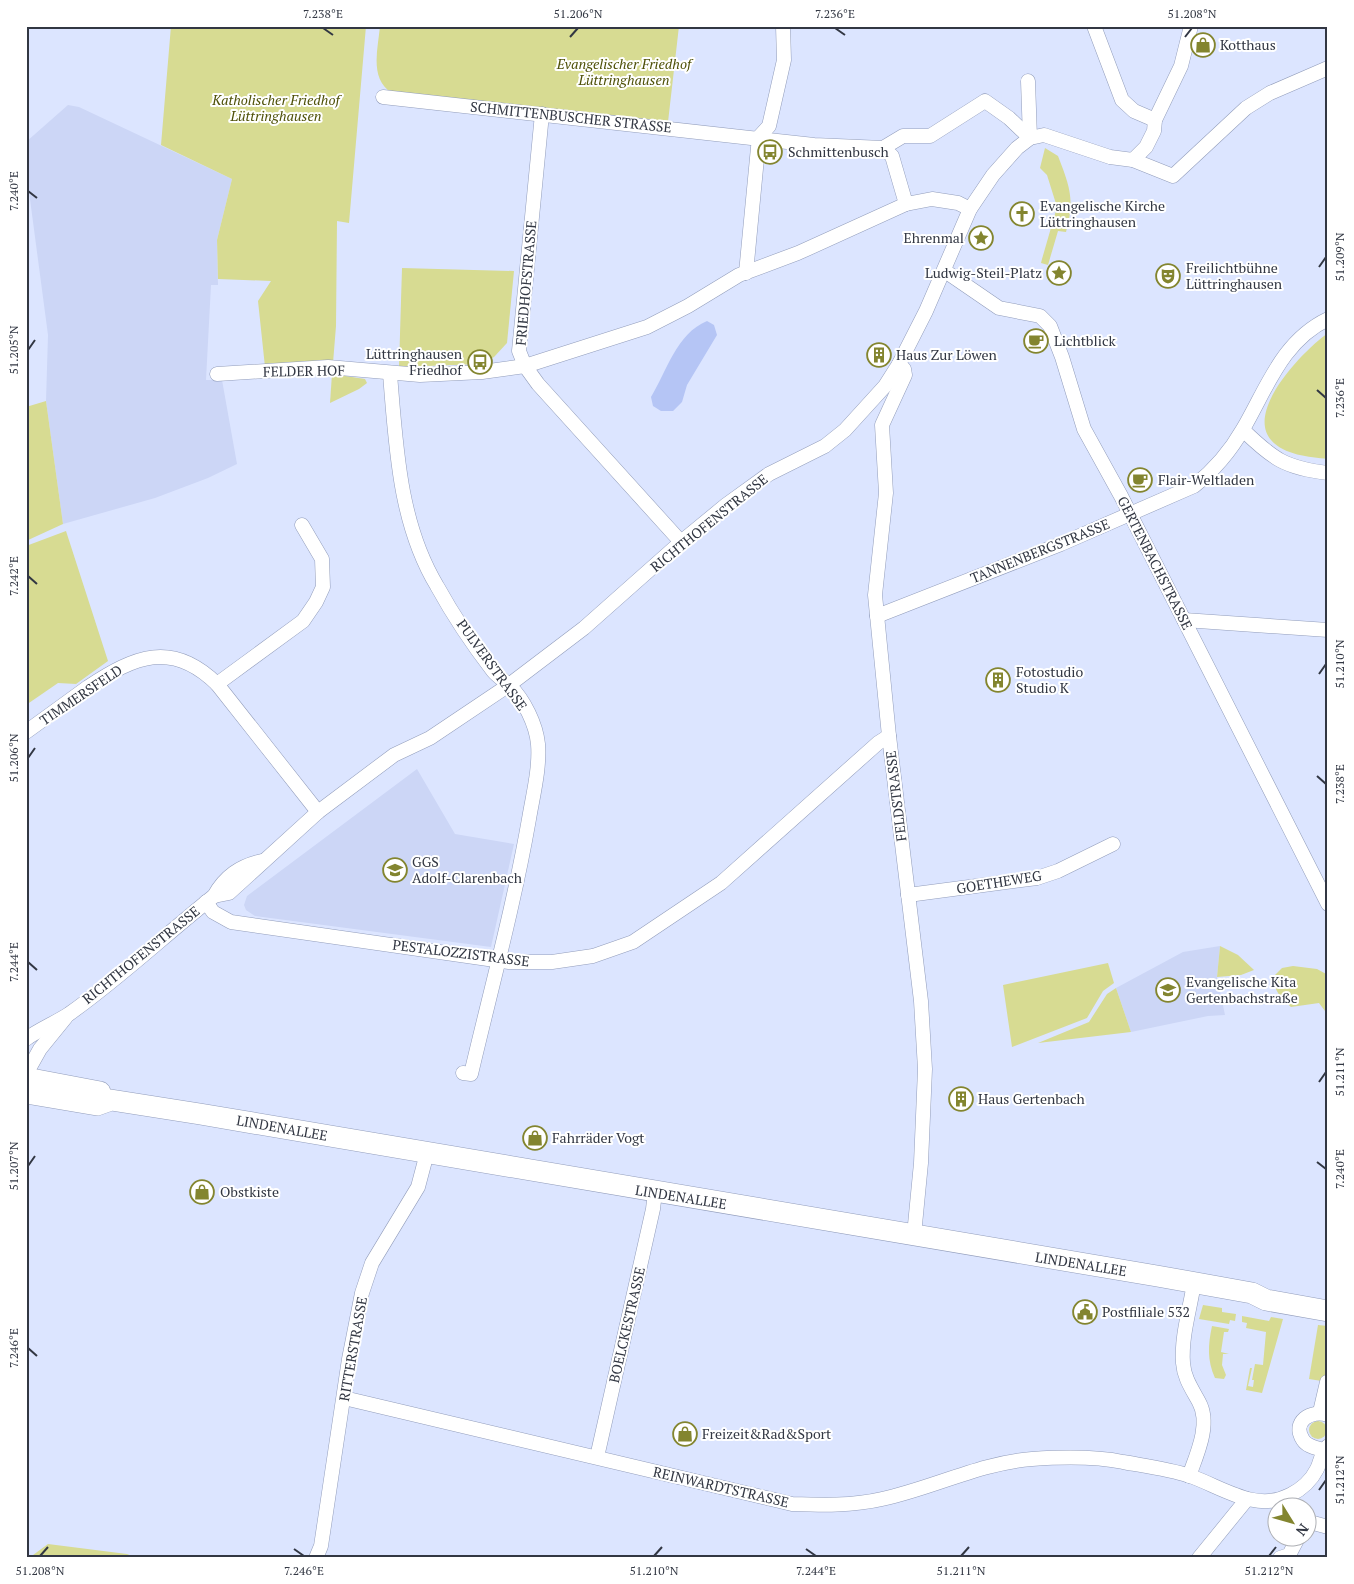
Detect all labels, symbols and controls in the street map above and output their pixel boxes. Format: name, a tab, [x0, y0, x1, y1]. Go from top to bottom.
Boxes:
text: 7.238°E	[303, 6, 343, 21]
text: 51.206°N	[553, 6, 603, 21]
text: 7.236°E	[815, 6, 855, 21]
text: 51.208°N	[1167, 6, 1217, 21]
shop icon: Kotthaus	[1190, 32, 1216, 58]
place label: Kotthaus	[1220, 35, 1276, 54]
park label: Evangelischer Friedhof Lüttringhausen	[556, 54, 694, 89]
park label: Katholischer Friedhof Lüttringhausen	[211, 90, 343, 125]
street label: SCHMITTENBUSCHER STRASSE	[469, 96, 673, 137]
bus stop icon: Schmittenbusch	[757, 139, 783, 165]
place label: Schmittenbusch	[788, 142, 889, 161]
text: 7.240°E	[6, 171, 21, 211]
place label: Evangelische Kirche Lüttringhausen	[1040, 196, 1165, 231]
church icon: Evangelische Kirche Lüttringhausen	[1009, 201, 1035, 227]
street label: FRIEDHOFSTRASSE	[511, 220, 540, 346]
place icon: Ehrenmal	[968, 225, 994, 251]
place label: Ehrenmal	[904, 228, 964, 247]
text: 51.209°N	[1332, 232, 1347, 282]
place label: Freilichtbühne Lüttringhausen	[1186, 258, 1283, 293]
place icon: Ludwig-Steil-Platz	[1046, 260, 1072, 286]
place label: Ludwig-Steil-Platz	[925, 263, 1042, 282]
theatre icon: Freilichtbühne Lüttringhausen	[1155, 263, 1181, 289]
text: 51.205°N	[6, 325, 21, 375]
cafe icon: Lichtblick	[1023, 328, 1049, 354]
place label: Lichtblick	[1054, 331, 1116, 350]
building icon: Haus Zur Löwen	[866, 342, 892, 368]
place label: Lüttringhausen Friedhof	[366, 344, 463, 379]
place label: Haus Zur Löwen	[896, 345, 997, 364]
bus stop icon: Lüttringhausen Friedhof	[467, 349, 493, 375]
street label: FELDER HOF	[263, 360, 345, 381]
text: 7.236°E	[1332, 378, 1347, 418]
cafe icon: Flair-Weltladen	[1127, 467, 1153, 493]
street label: RICHTHOFENSTRASSE	[646, 469, 771, 576]
place label: Flair-Weltladen	[1158, 470, 1255, 489]
street label: GERTENBACHSTRASSE	[1113, 493, 1197, 633]
street label: TANNENBERGSTRASSE	[967, 514, 1112, 587]
text: 7.242°E	[6, 556, 21, 596]
street label: PULVERSTRASSE	[453, 615, 532, 714]
text: 51.210°N	[1332, 639, 1347, 689]
street label: TIMMERSFELD	[36, 660, 126, 729]
place label: Fotostudio Studio K	[1016, 662, 1083, 697]
building icon: Fotostudio Studio K	[985, 667, 1011, 693]
text: 51.206°N	[6, 733, 21, 783]
street label: FELDSTRASSE	[881, 750, 910, 842]
text: 7.238°E	[1332, 764, 1347, 804]
place label: GGS Adolf-Clarenbach	[412, 852, 522, 887]
school or university icon: GGS Adolf-Clarenbach	[382, 857, 408, 883]
street label: GOETHEWEG	[955, 865, 1043, 898]
street label: RICHTHOFENSTRASSE	[78, 901, 203, 1008]
street label: PESTALOZZISTRASSE	[391, 935, 531, 970]
text: 7.244°E	[6, 942, 21, 982]
place label: Evangelische Kita Gertenbachstraße	[1186, 972, 1298, 1007]
school or university icon: Evangelische Kita Gertenbachstraße	[1155, 977, 1181, 1003]
text: 51.211°N	[1332, 1047, 1347, 1097]
building icon: Haus Gertenbach	[948, 1086, 974, 1112]
place label: Haus Gertenbach	[978, 1089, 1085, 1108]
street label: LINDENALLEE	[235, 1110, 329, 1145]
shop icon: Fahrräder Vogt	[522, 1125, 548, 1151]
place label: Fahrräder Vogt	[552, 1128, 645, 1147]
text: 51.207°N	[6, 1141, 21, 1191]
text: 7.240°E	[1332, 1149, 1347, 1189]
shop icon: Obstkiste	[189, 1179, 215, 1205]
street label: LINDENALLEE	[634, 1180, 728, 1213]
place label: Obstkiste	[220, 1182, 279, 1201]
street label: LINDENALLEE	[1034, 1247, 1128, 1280]
street label: BOELCKESTRASSE	[604, 1265, 649, 1385]
street label: RITTERSTRASSE	[334, 1295, 371, 1403]
public building icon: Postfiliale 532	[1072, 1299, 1098, 1325]
place label: Postfiliale 532	[1102, 1302, 1190, 1321]
text: 7.246°E	[6, 1328, 21, 1368]
shop icon: Freizeit&Rad&Sport	[672, 1421, 698, 1447]
place label: Freizeit&Rad&Sport	[702, 1424, 832, 1443]
text: 51.212°N	[1332, 1455, 1347, 1505]
street label: REINWARDTSTRASSE	[651, 1462, 791, 1511]
north arrow	[1266, 1496, 1316, 1546]
text: N	[1292, 1520, 1314, 1540]
text: 51.208°N	[15, 1563, 65, 1578]
text: 7.246°E	[284, 1563, 324, 1578]
text: 51.210°N	[629, 1563, 679, 1578]
text: 7.244°E	[796, 1563, 836, 1578]
text: 51.211°N	[936, 1563, 986, 1578]
text: 51.212°N	[1244, 1563, 1294, 1578]

